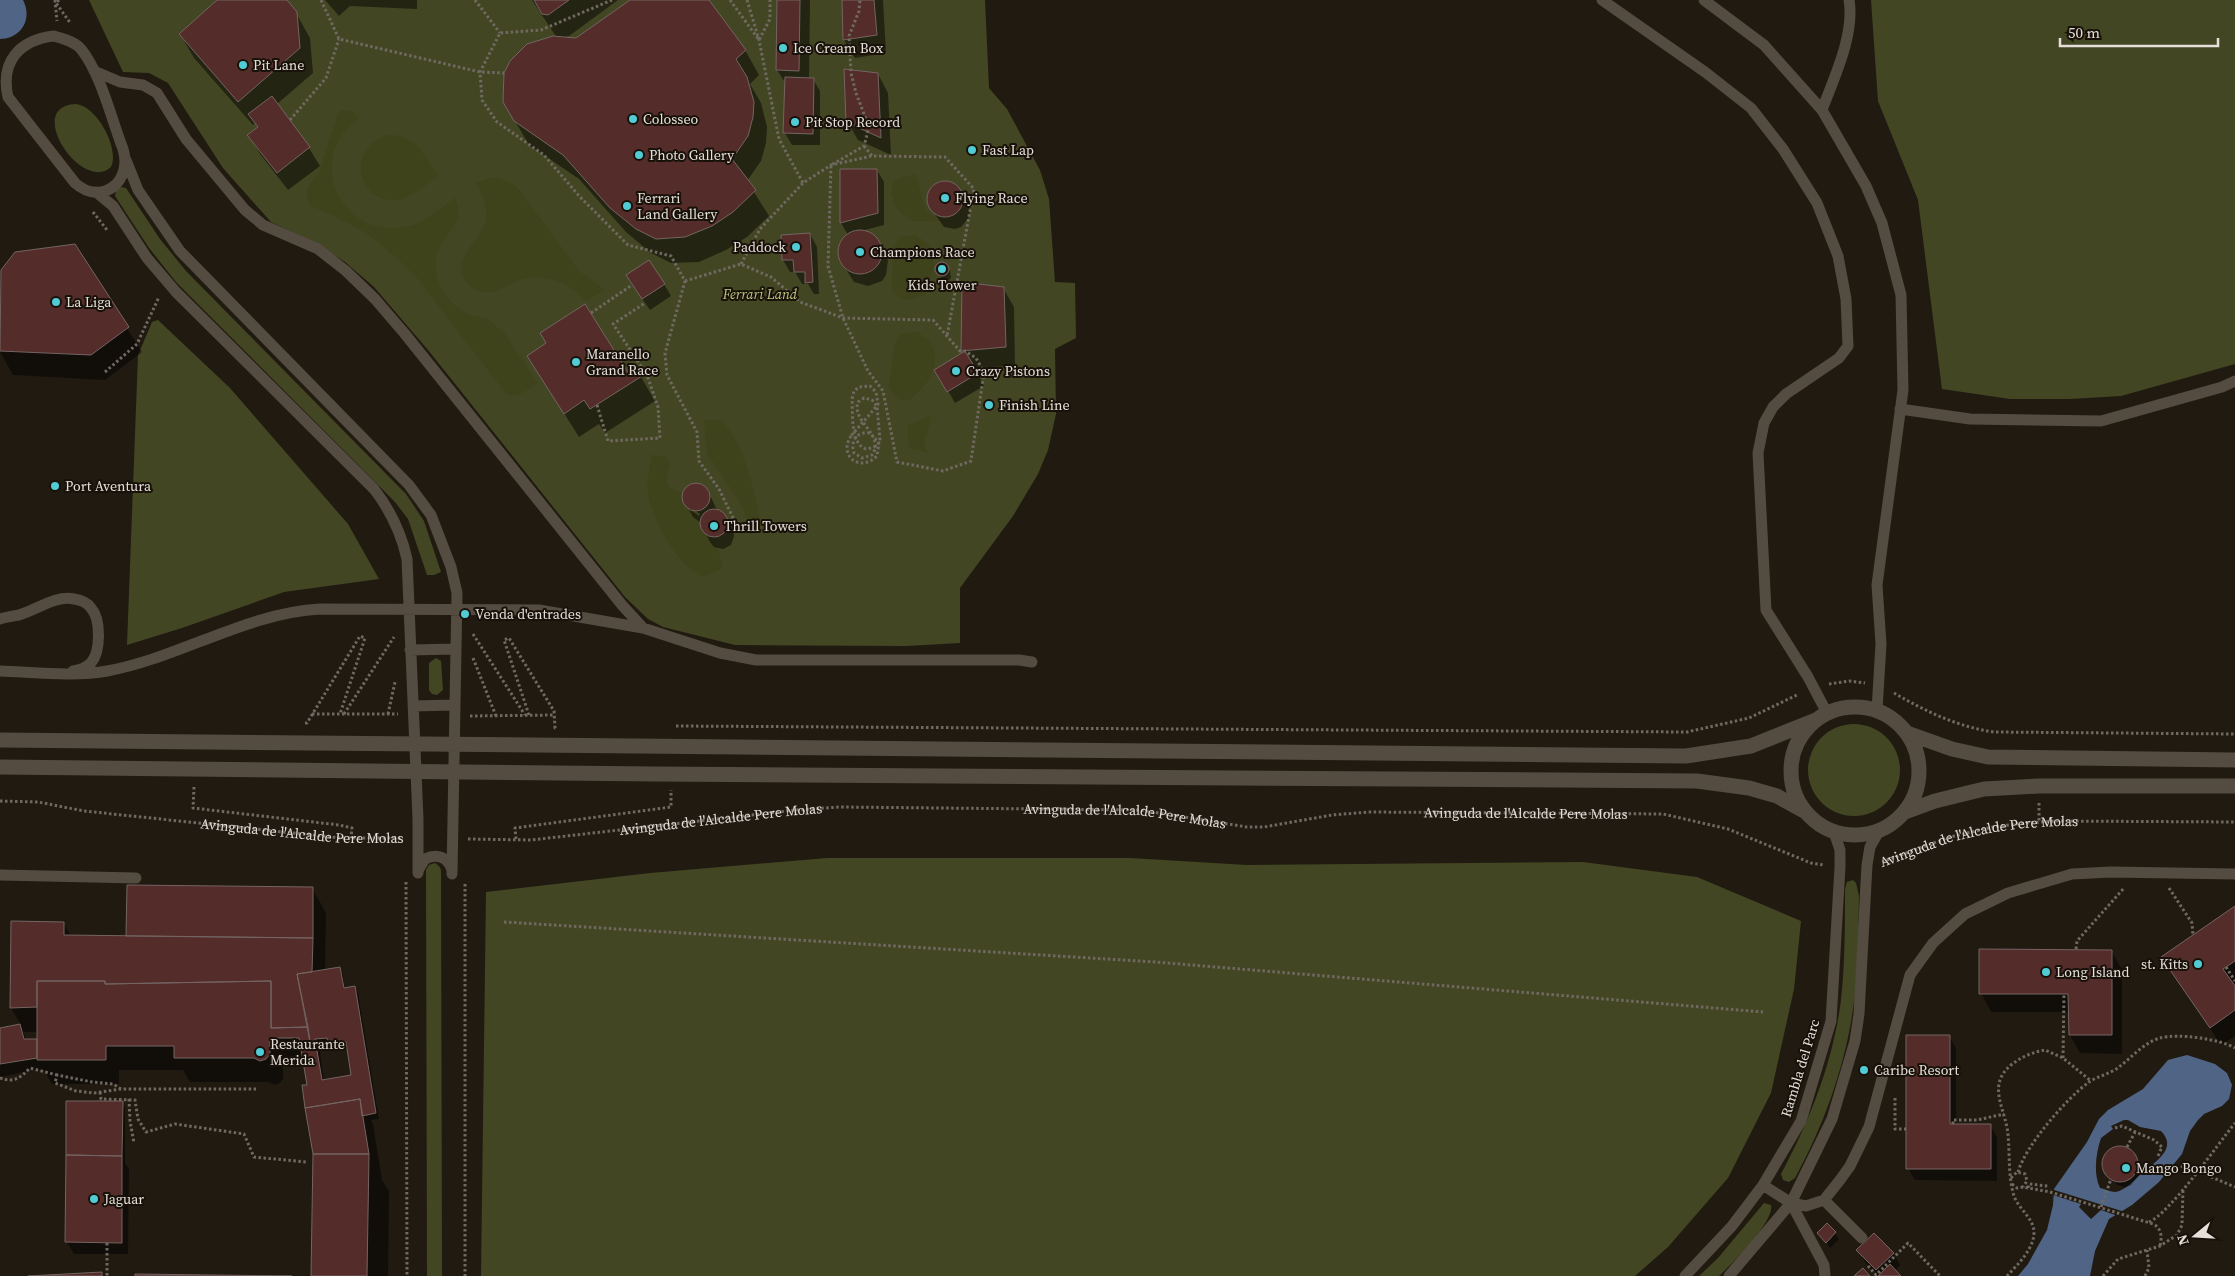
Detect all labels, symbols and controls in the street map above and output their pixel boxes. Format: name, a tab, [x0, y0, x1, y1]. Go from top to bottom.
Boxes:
scale bar	[2060, 15, 2218, 47]
text: 50 m	[2068, 22, 2100, 43]
place label: Ice Cream Box	[793, 38, 884, 58]
marker: Ice Cream Box	[777, 42, 789, 54]
place label: Pit Lane	[253, 55, 304, 75]
marker: Pit Lane	[237, 59, 249, 71]
place label: Colosseo	[643, 109, 699, 129]
place label: Pit Stop Record	[805, 112, 900, 132]
marker: Colosseo	[627, 113, 639, 125]
marker: Pit Stop Record	[789, 116, 801, 128]
place label: Fast Lap	[982, 140, 1034, 160]
marker: Fast Lap	[966, 144, 978, 156]
place label: Photo Gallery	[649, 145, 735, 165]
marker: Photo Gallery	[633, 149, 645, 161]
place label: Ferrari Land Gallery	[637, 188, 718, 224]
place label: Flying Race	[955, 188, 1028, 208]
marker: Flying Race	[939, 192, 951, 204]
marker: Ferrari Land Gallery	[621, 200, 633, 212]
place label: Paddock	[733, 237, 786, 257]
marker: Paddock	[790, 241, 802, 253]
place label: Champions Race	[870, 242, 975, 262]
marker: Champions Race	[854, 246, 866, 258]
marker: Kids Tower	[936, 263, 948, 275]
place label: Kids Tower	[907, 275, 977, 295]
park label: Ferrari Land	[722, 284, 798, 304]
place label: La Liga	[66, 292, 112, 312]
marker: La Liga	[50, 296, 62, 308]
place label: Maranello Grand Race	[586, 344, 658, 380]
marker: Maranello Grand Race	[570, 356, 582, 368]
place label: Crazy Pistons	[966, 361, 1050, 381]
marker: Crazy Pistons	[950, 365, 962, 377]
place label: Finish Line	[999, 395, 1070, 415]
marker: Finish Line	[983, 399, 995, 411]
place label: Port Aventura	[65, 476, 152, 496]
marker: Port Aventura	[49, 480, 61, 492]
place label: Thrill Towers	[724, 516, 807, 536]
marker: Thrill Towers	[708, 520, 720, 532]
place label: Venda d'entrades	[475, 604, 581, 624]
marker: Venda d'entrades	[459, 608, 471, 620]
street label: Avinguda de l'Alcalde Pere Molas	[618, 798, 823, 840]
street label: Avinguda de l'Alcalde Pere Molas	[1023, 799, 1228, 834]
street label: Avinguda de l'Alcalde Pere Molas	[1424, 802, 1628, 824]
street label: Avinguda de l'Alcalde Pere Molas	[1877, 811, 2078, 872]
street label: Avinguda de l'Alcalde Pere Molas	[199, 813, 404, 848]
place label: st. Kitts	[2141, 954, 2188, 974]
marker: st. Kitts	[2192, 958, 2204, 970]
place label: Long Island	[2056, 962, 2129, 982]
marker: Long Island	[2040, 966, 2052, 978]
street label: Rambla del Parc	[1776, 1016, 1824, 1119]
place label: Restaurante Merida	[270, 1034, 345, 1070]
marker: Restaurante Merida	[254, 1046, 266, 1058]
place label: Caribe Resort	[1874, 1060, 1960, 1080]
marker: Caribe Resort	[1858, 1064, 1870, 1076]
place label: Mango Bongo	[2136, 1158, 2222, 1178]
marker: Mango Bongo	[2120, 1162, 2132, 1174]
place label: Jaguar	[103, 1189, 144, 1209]
marker: Jaguar	[88, 1193, 100, 1205]
north arrow	[2170, 1211, 2220, 1261]
text: N	[2172, 1232, 2194, 1248]

